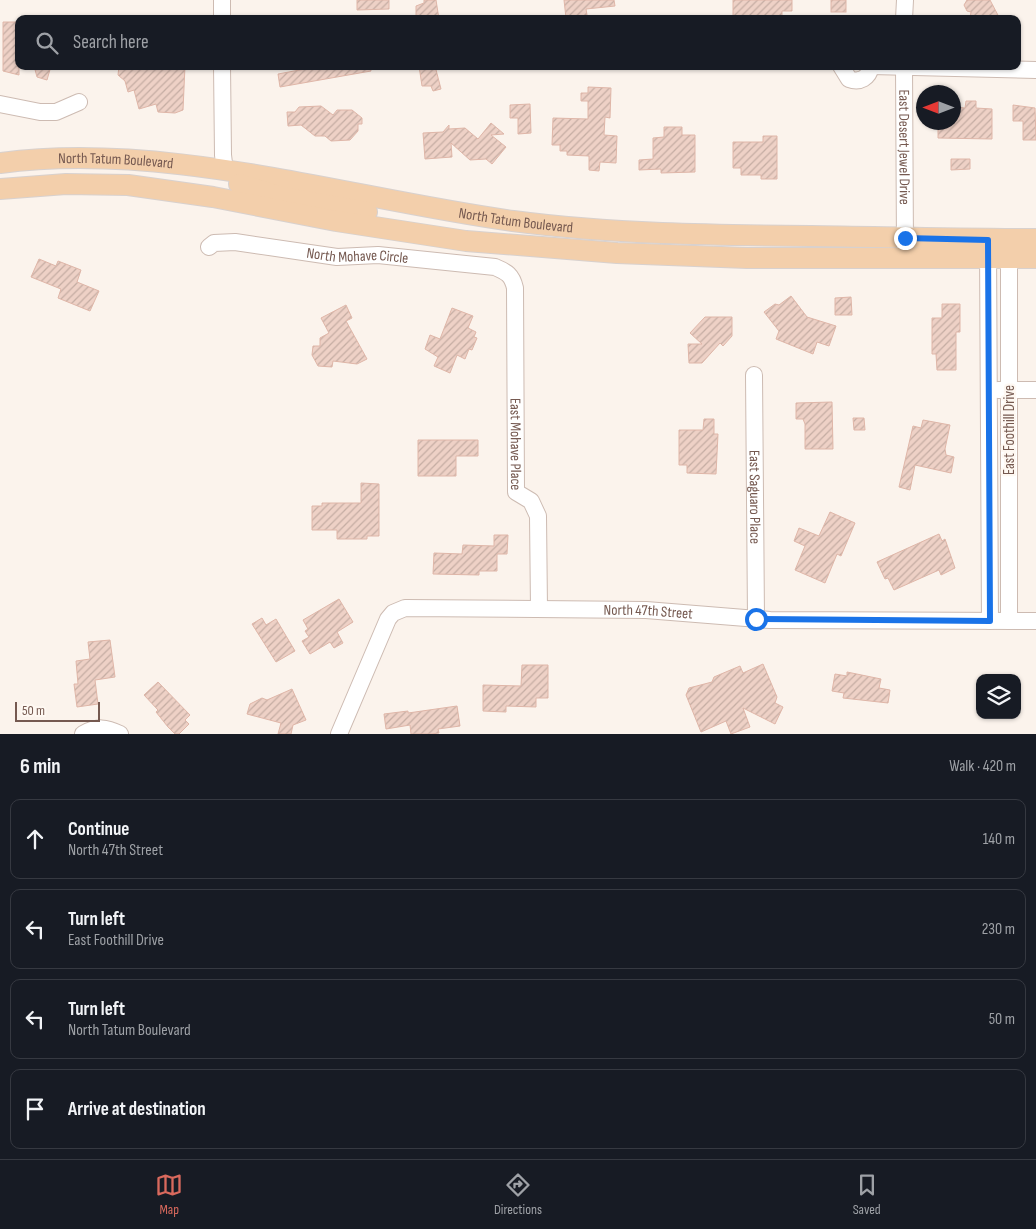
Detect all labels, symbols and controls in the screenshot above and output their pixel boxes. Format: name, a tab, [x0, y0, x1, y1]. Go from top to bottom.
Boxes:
search box	[15, 15, 1021, 70]
icon: search	[33, 29, 61, 57]
text: Search here	[73, 31, 149, 54]
north arrow	[916, 85, 961, 130]
street label: East Desert Jewel Drive	[895, 89, 914, 205]
street label: North Tatum Boulevard	[58, 149, 174, 173]
street label: North Tatum Boulevard	[457, 203, 574, 237]
route end	[894, 227, 917, 250]
street label: North Mohave Circle	[305, 243, 409, 268]
street label: East Foothill Drive	[1000, 385, 1019, 475]
street label: East Mohave Place	[506, 398, 525, 490]
street label: East Saguaro Place	[745, 450, 765, 544]
street label: North 47th Street	[604, 600, 694, 623]
route start	[745, 608, 768, 631]
map controls	[976, 674, 1021, 719]
button: layers	[976, 674, 1021, 719]
scale bar	[15, 699, 100, 722]
text: 50 m	[22, 702, 45, 719]
text: 6 min	[20, 754, 61, 779]
text: Walk · 420 m	[949, 757, 1016, 776]
text: Continue	[68, 818, 129, 841]
icon: ahead	[21, 825, 49, 853]
text: 140 m	[983, 830, 1015, 849]
text: North 47th Street	[68, 841, 163, 860]
text: Turn left	[68, 908, 125, 931]
icon: left	[21, 915, 49, 943]
text: 230 m	[982, 920, 1015, 939]
text: East Foothill Drive	[68, 931, 164, 950]
text: Turn left	[68, 998, 125, 1021]
icon: left	[21, 1005, 49, 1033]
text: 50 m	[989, 1010, 1015, 1029]
text: North Tatum Boulevard	[68, 1021, 191, 1040]
icon: arrive	[21, 1095, 49, 1123]
text: Arrive at destination	[68, 1098, 206, 1121]
tab: Map	[155, 1171, 183, 1218]
tab: Directions	[494, 1171, 542, 1218]
tab: Saved	[853, 1171, 881, 1218]

